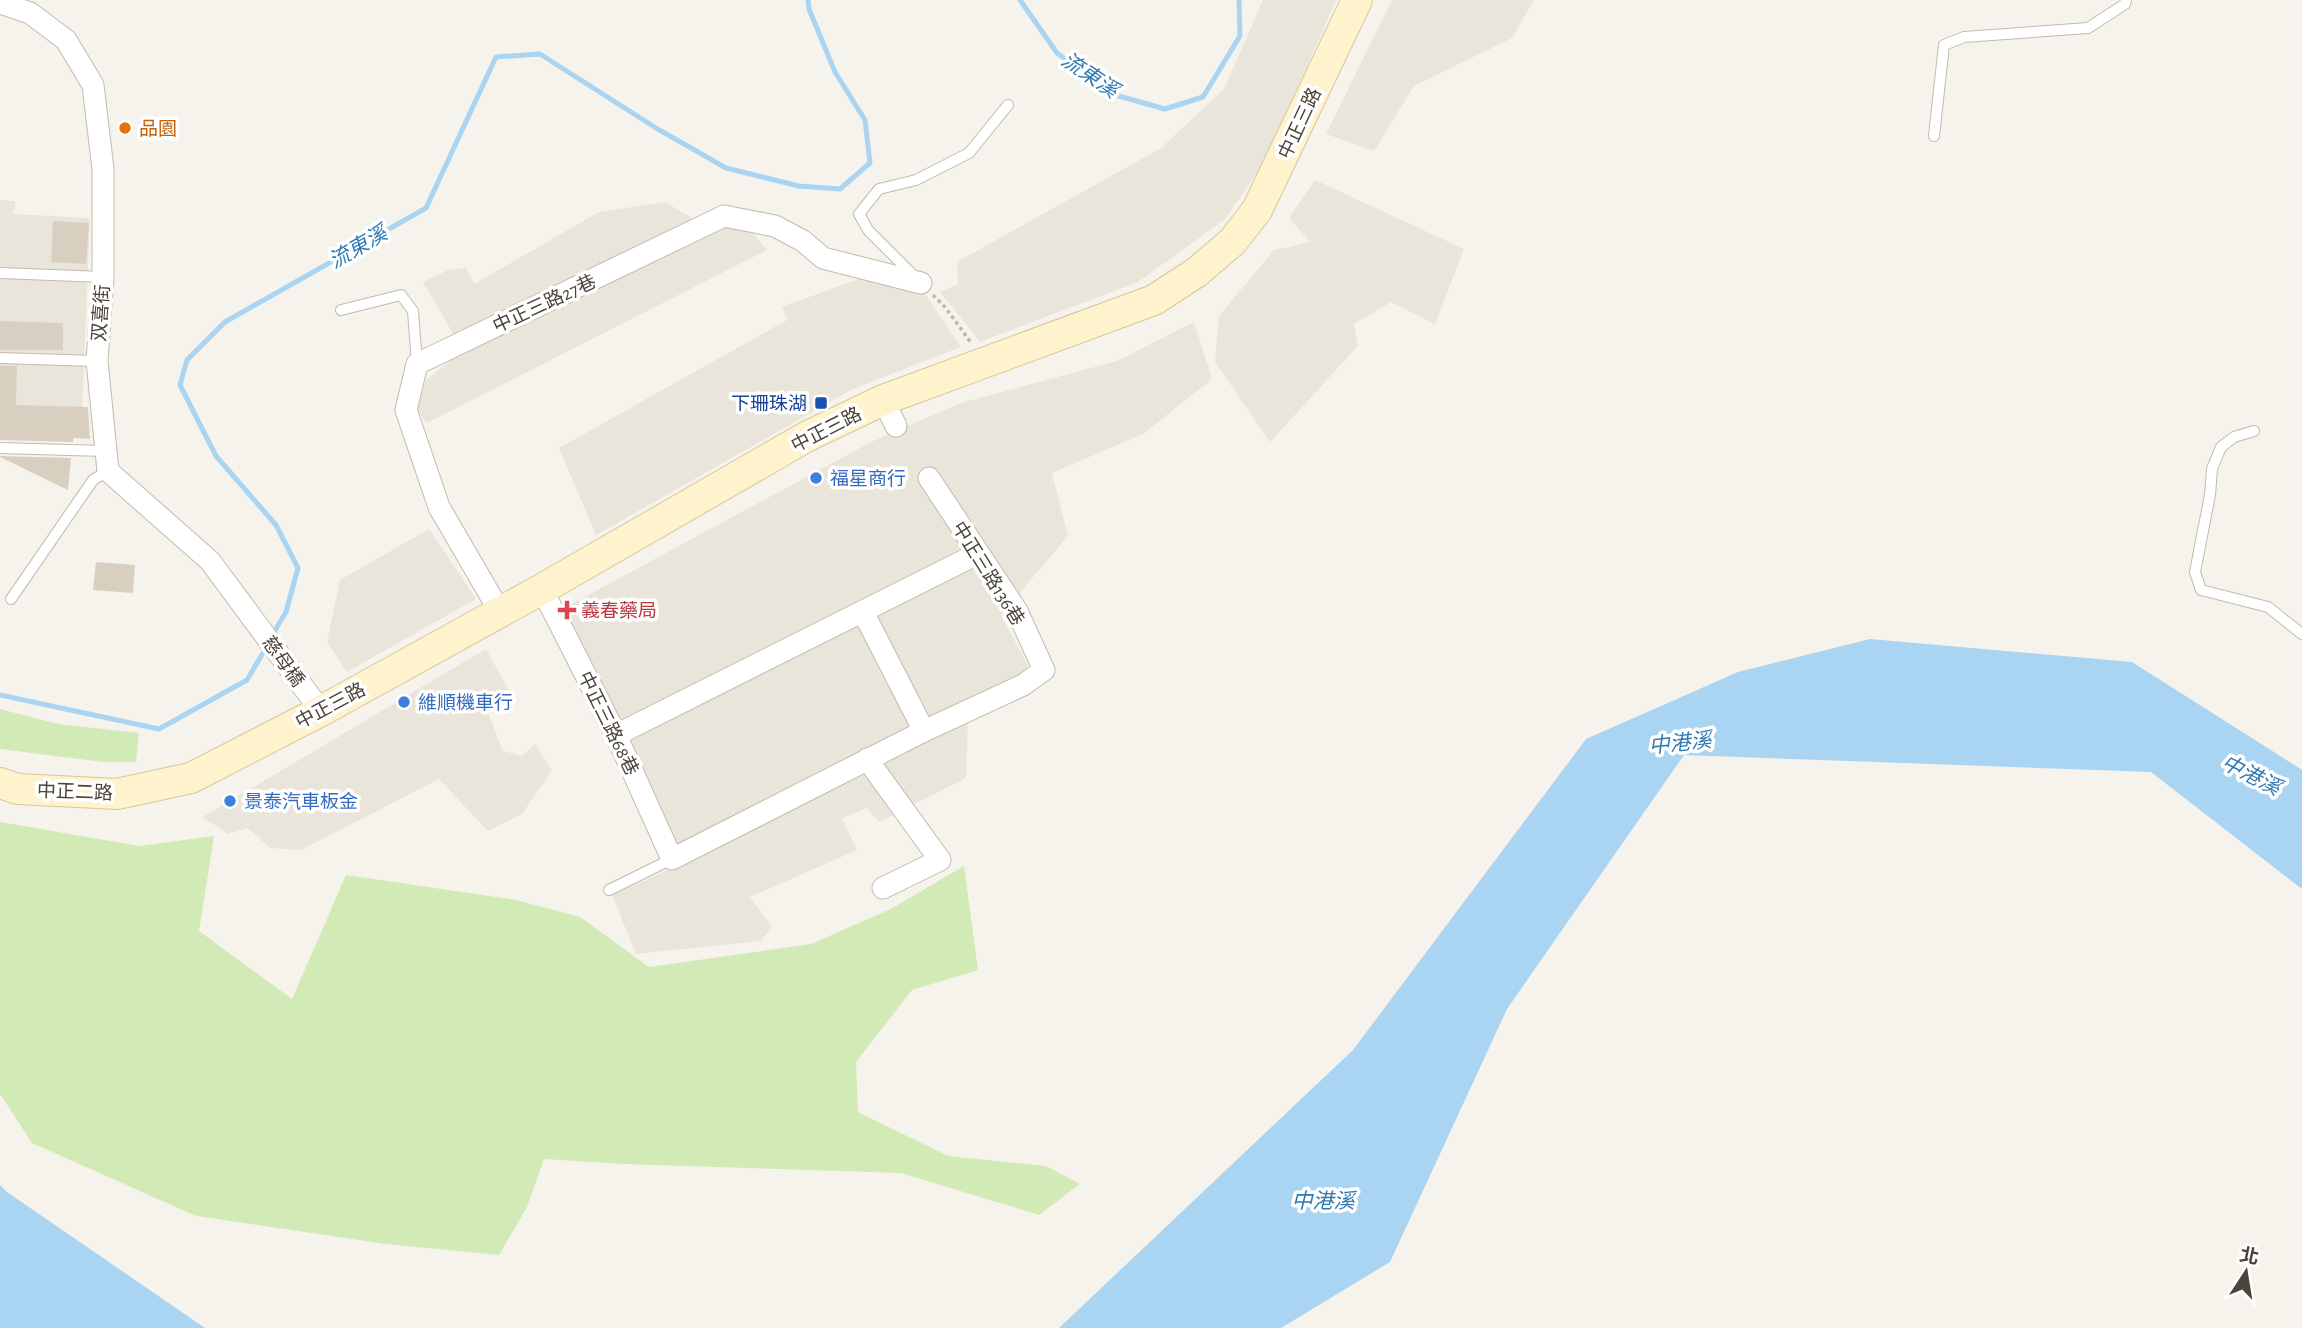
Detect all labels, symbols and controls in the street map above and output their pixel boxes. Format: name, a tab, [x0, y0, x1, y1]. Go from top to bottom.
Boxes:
water label: 流東溪	[1058, 48, 1125, 103]
street label: 中正三路	[1275, 85, 1325, 162]
place label: 品園	[139, 119, 177, 139]
marker: 品園	[117, 120, 133, 136]
water label: 流東溪	[325, 220, 393, 272]
street label: 中正三路27巷	[489, 270, 599, 337]
street label: 双喜街	[88, 284, 113, 342]
place label: 下珊珠湖	[731, 394, 807, 414]
marker: 下珊珠湖	[813, 395, 829, 411]
street label: 中正三路	[788, 404, 865, 456]
place label: 福星商行	[830, 468, 906, 489]
marker: 福星商行	[808, 470, 824, 486]
street label: 中正三路136巷	[948, 518, 1029, 629]
place label: 義春藥局	[581, 600, 657, 621]
marker: 義春藥局	[559, 602, 575, 618]
street label: 慈母橋	[258, 632, 309, 691]
street label: 中正三路68巷	[574, 668, 643, 779]
street label: 中正三路	[292, 679, 369, 733]
place label: 維順機車行	[418, 692, 513, 713]
marker: 維順機車行	[396, 694, 412, 710]
water label: 中港溪	[1648, 728, 1715, 757]
water label: 中港溪	[2218, 751, 2287, 800]
street label: 中正二路	[37, 781, 113, 803]
place label: 景泰汽車板金	[244, 791, 358, 812]
marker: 景泰汽車板金	[222, 793, 238, 809]
water label: 中港溪	[1292, 1190, 1357, 1212]
north arrow	[2211, 1237, 2281, 1307]
text: 北	[2238, 1245, 2261, 1268]

